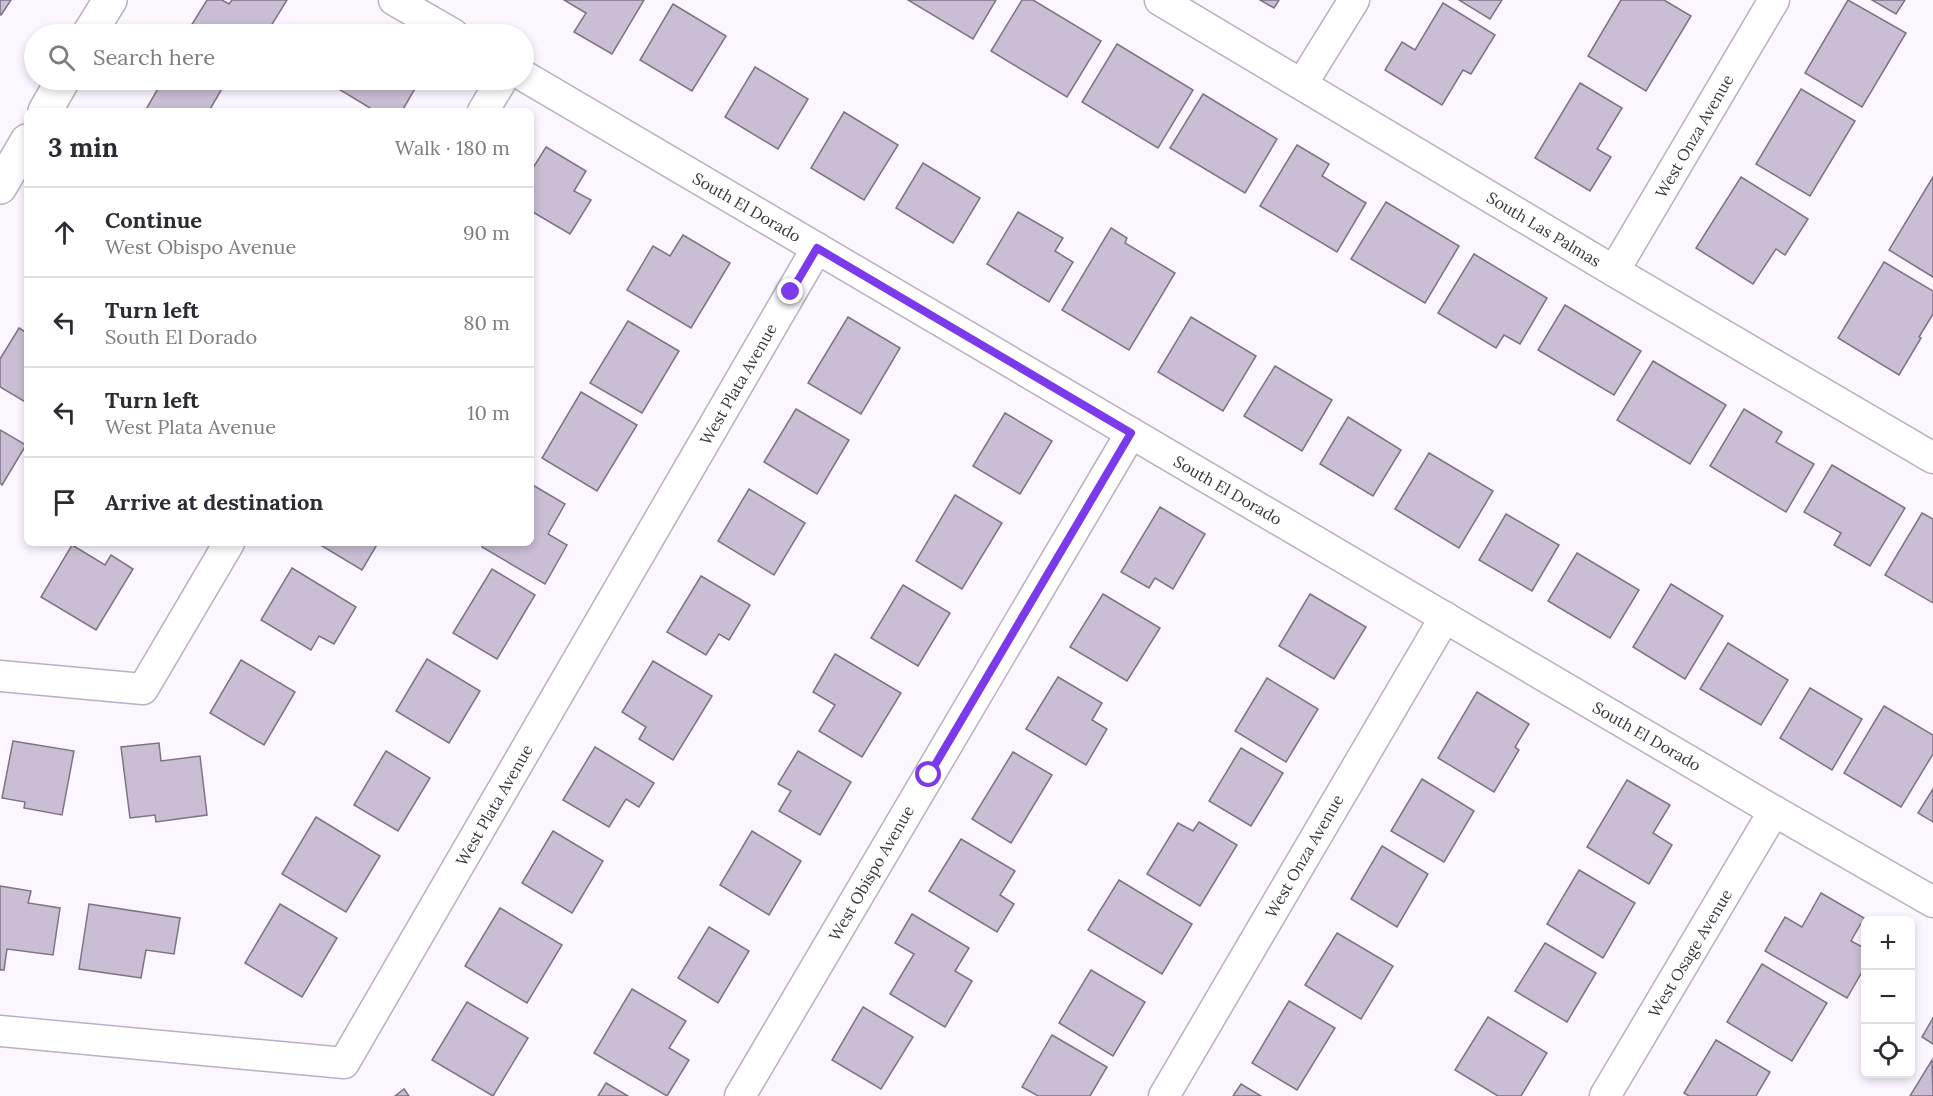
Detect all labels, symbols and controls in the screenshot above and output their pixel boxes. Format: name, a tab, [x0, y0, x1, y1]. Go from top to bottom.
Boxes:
search box	[24, 24, 534, 90]
icon: search	[45, 41, 78, 74]
text: Search here	[93, 43, 215, 71]
street label: West Onza Avenue	[1651, 70, 1738, 201]
text: 3 min	[48, 131, 118, 164]
text: Walk · 180 m	[395, 135, 510, 160]
street label: South El Dorado	[689, 168, 805, 246]
street label: South Las Palmas	[1483, 187, 1605, 271]
text: Continue	[105, 206, 202, 234]
icon: ahead	[48, 216, 81, 249]
text: 90 m	[463, 220, 510, 245]
text: West Obispo Avenue	[105, 234, 296, 259]
route end	[777, 278, 803, 304]
text: Turn left	[105, 296, 199, 324]
icon: left	[48, 306, 81, 339]
text: 80 m	[463, 310, 510, 335]
street label: West Plata Avenue	[695, 319, 781, 448]
text: South El Dorado	[105, 324, 257, 349]
text: Turn left	[105, 386, 199, 414]
icon: left	[48, 396, 81, 429]
text: 10 m	[467, 400, 510, 425]
text: West Plata Avenue	[105, 414, 276, 439]
street label: South El Dorado	[1170, 451, 1286, 529]
icon: arrive	[48, 486, 81, 519]
text: Arrive at destination	[105, 488, 323, 516]
street label: South El Dorado	[1589, 697, 1705, 775]
street label: West Plata Avenue	[451, 740, 537, 869]
route start	[915, 761, 941, 787]
street label: West Onza Avenue	[1261, 790, 1348, 921]
street label: West Obispo Avenue	[824, 801, 918, 944]
street label: West Osage Avenue	[1644, 885, 1736, 1021]
map controls	[1861, 916, 1915, 1078]
button: +	[1861, 916, 1915, 970]
button: −	[1861, 970, 1915, 1024]
button: locate	[1861, 1024, 1915, 1078]

